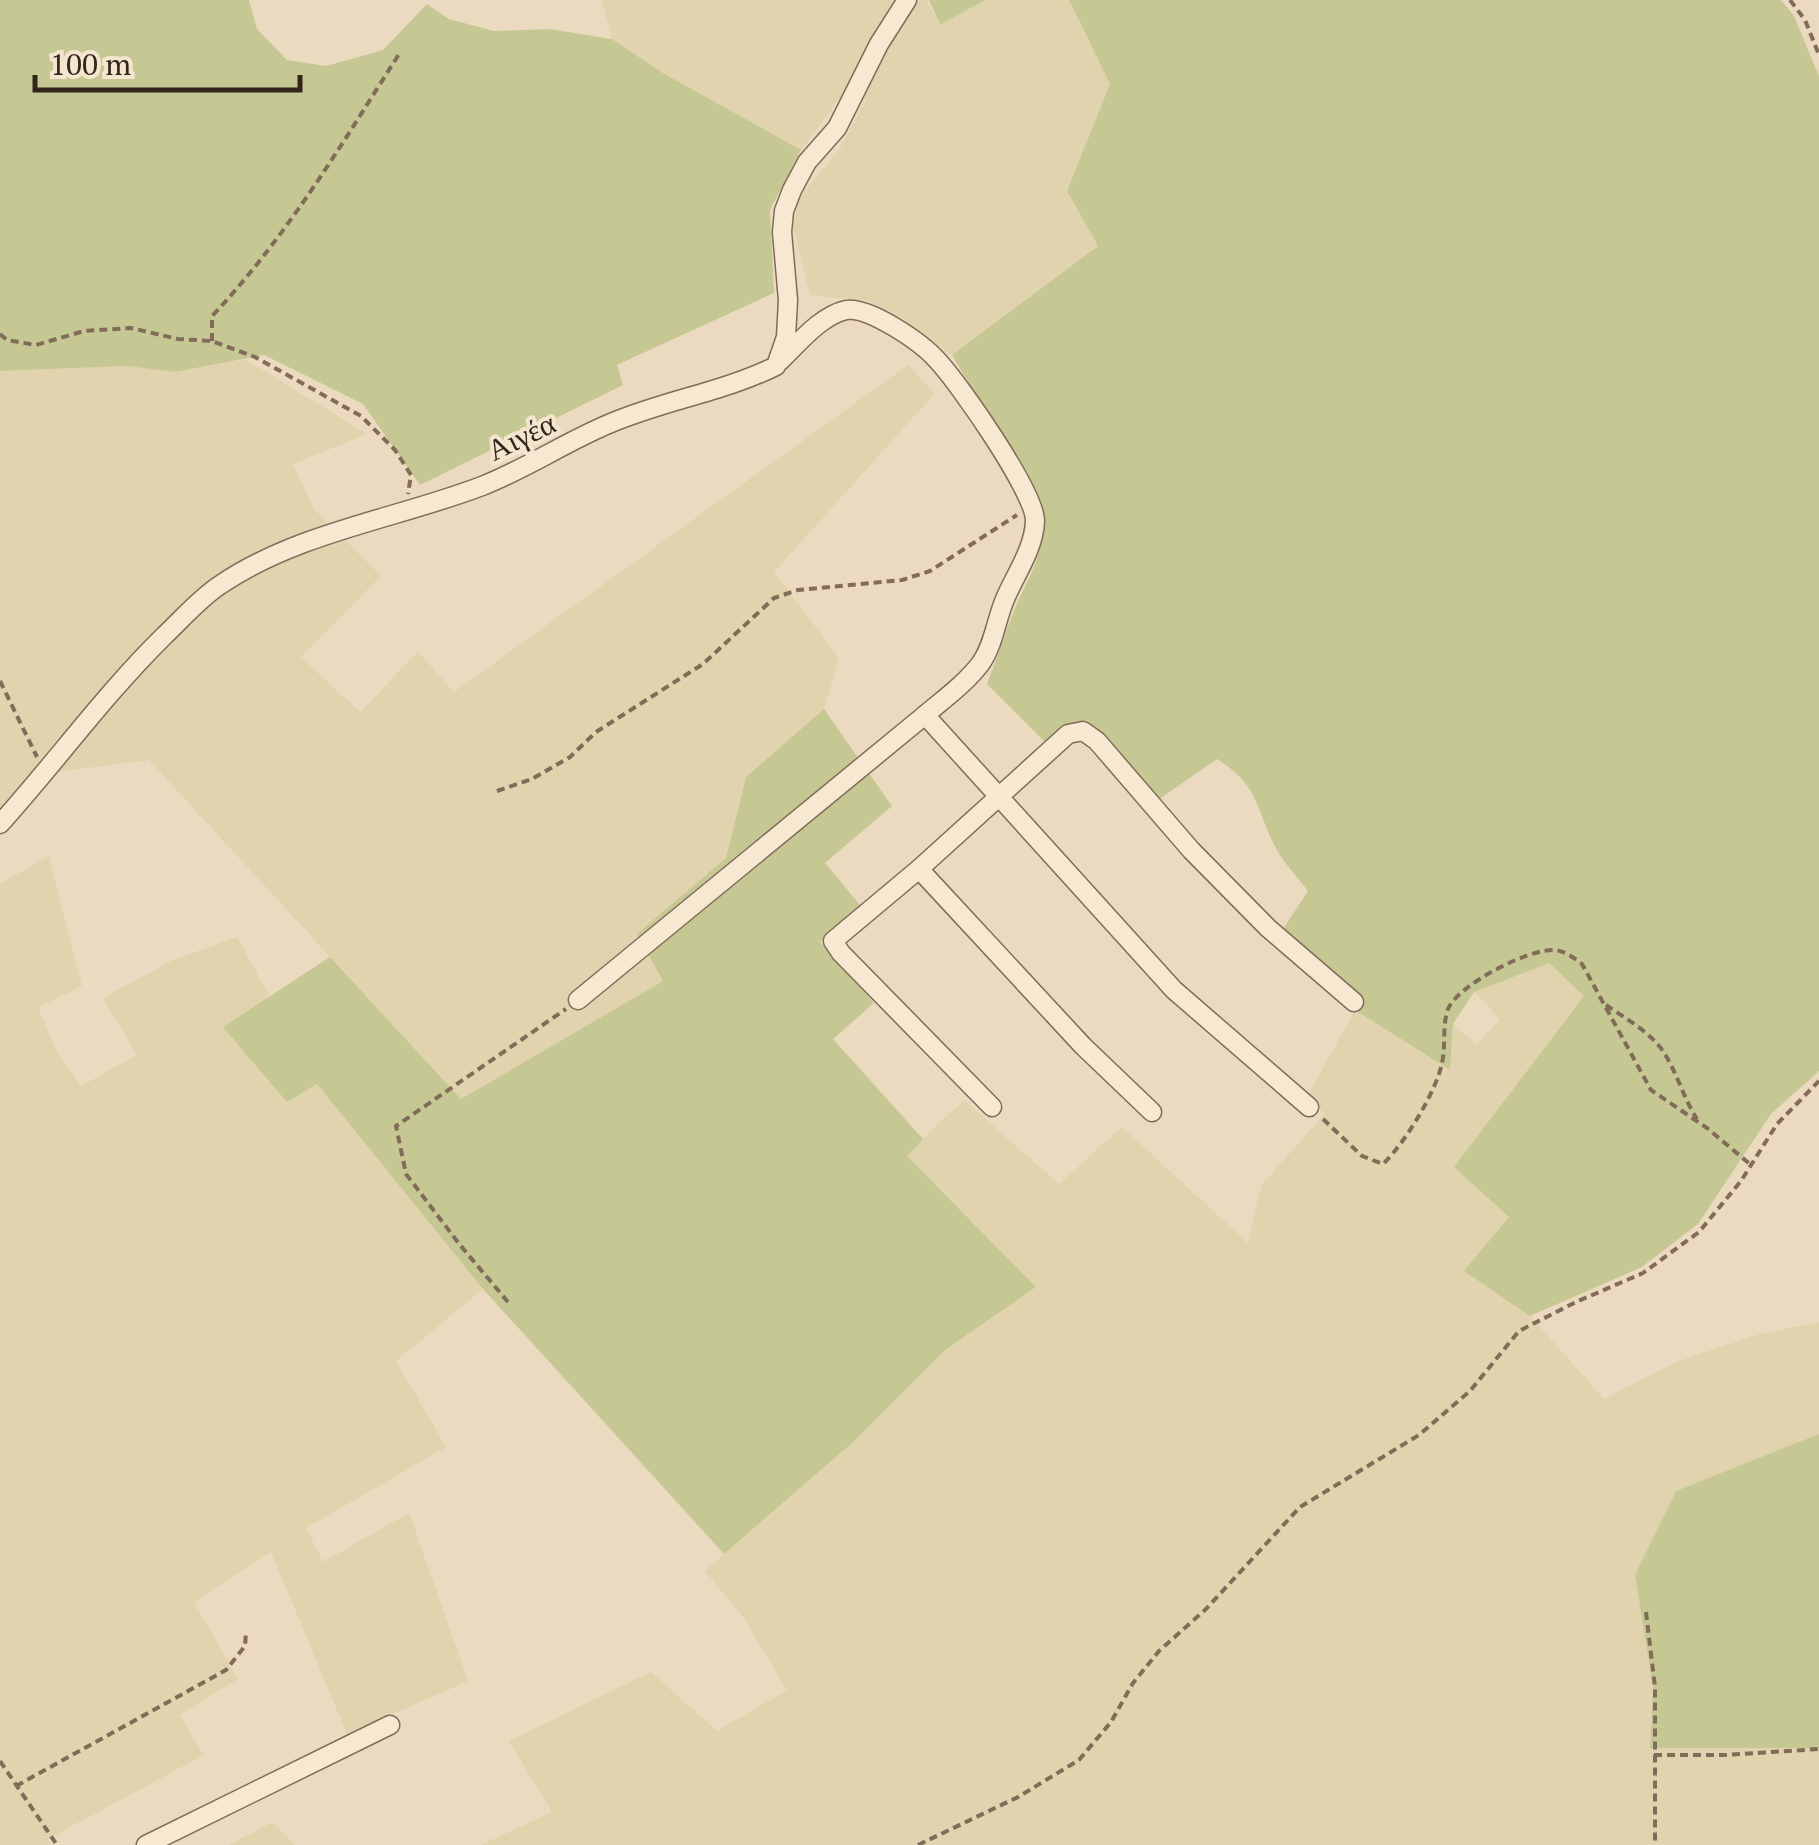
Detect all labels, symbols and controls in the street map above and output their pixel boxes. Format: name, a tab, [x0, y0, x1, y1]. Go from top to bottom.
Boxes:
scale bar	[35, 30, 300, 92]
text: 100 m	[50, 44, 131, 84]
street label: Αιγέα	[480, 402, 562, 470]

